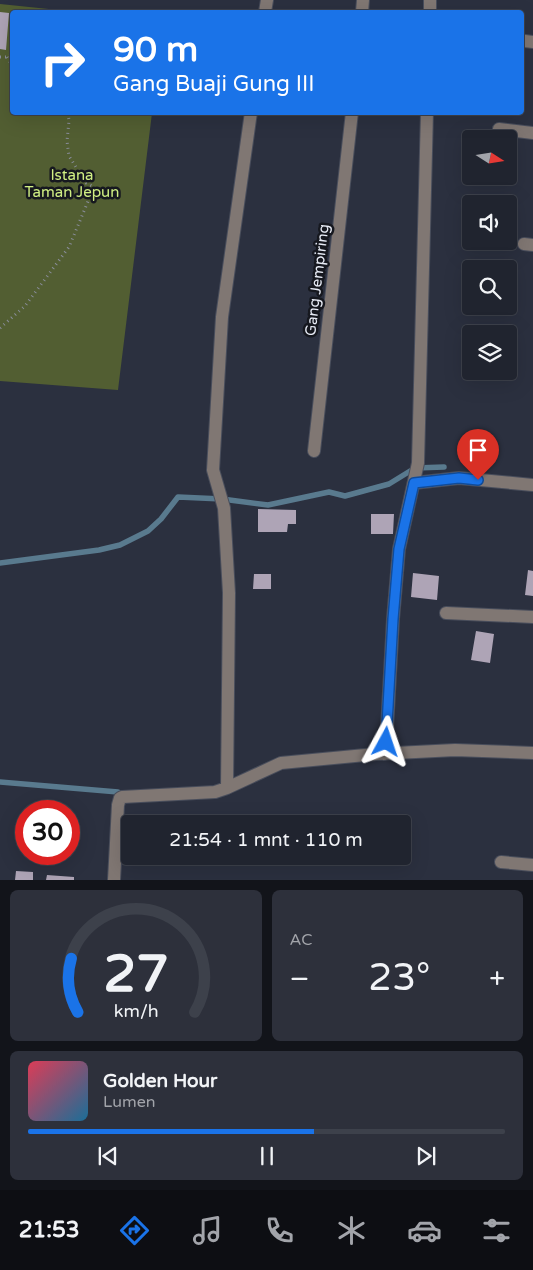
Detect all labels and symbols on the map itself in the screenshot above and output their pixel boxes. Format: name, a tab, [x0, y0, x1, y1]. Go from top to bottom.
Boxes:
north arrow	[462, 130, 518, 185]
park label: Istana Taman Jepun	[25, 166, 119, 201]
street label: Gang Jempiring	[301, 223, 333, 337]
pin	[457, 429, 499, 480]
position arrow	[359, 715, 411, 767]
speed limit sign: 30	[15, 800, 80, 865]

